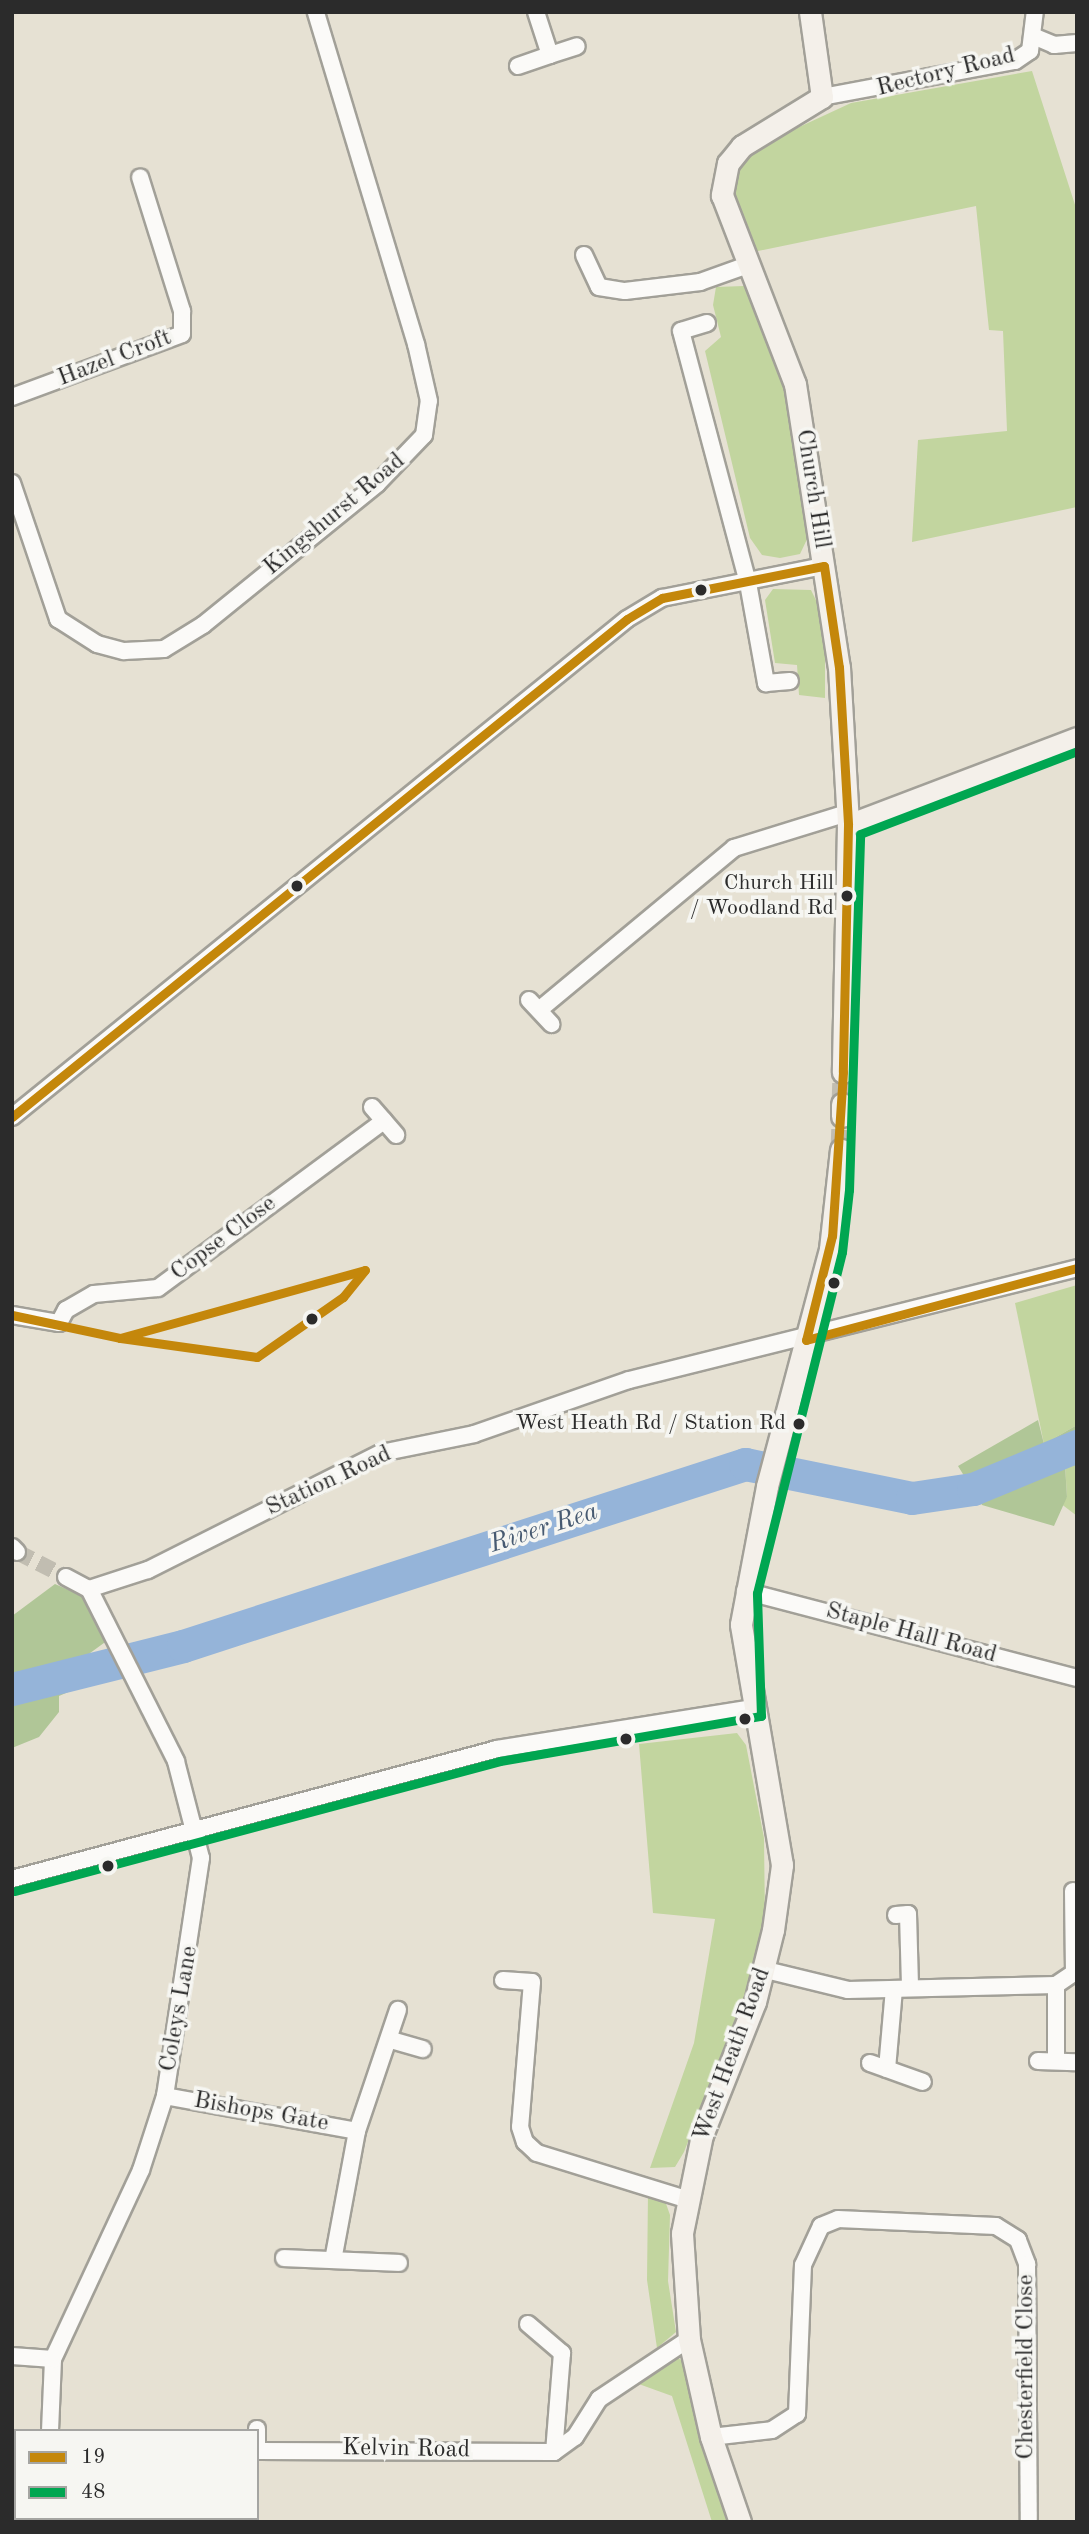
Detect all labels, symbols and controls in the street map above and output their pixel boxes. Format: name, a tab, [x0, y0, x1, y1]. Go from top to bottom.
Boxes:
street label: Rectory Road	[874, 42, 1018, 104]
street label: Hazel Croft	[54, 324, 176, 394]
street label: Church Hill	[788, 427, 836, 551]
street label: Kingshurst Road	[258, 448, 412, 582]
unlabelled marker	[694, 583, 708, 597]
place label: Church Hill / Woodland Rd	[690, 870, 834, 922]
unlabelled marker	[290, 879, 304, 893]
marker: Church Hill / Woodland Rd	[840, 889, 854, 903]
street label: Copse Close	[166, 1190, 282, 1288]
unlabelled marker	[827, 1276, 841, 1290]
unlabelled marker	[305, 1312, 319, 1326]
place label: West Heath Rd / Station Rd	[515, 1411, 786, 1437]
marker: West Heath Rd / Station Rd	[792, 1417, 806, 1431]
street label: Station Road	[262, 1440, 396, 1524]
water label: River Rea	[486, 1497, 602, 1561]
street label: Staple Hall Road	[822, 1597, 1000, 1671]
unlabelled marker	[738, 1712, 752, 1726]
unlabelled marker	[619, 1732, 633, 1746]
unlabelled marker	[101, 1859, 115, 1873]
street label: Coleys Lane	[155, 1944, 205, 2074]
street label: West Heath Road	[688, 1964, 778, 2146]
street label: Bishops Gate	[191, 2087, 331, 2139]
street label: Chesterfield Close	[1013, 2274, 1041, 2460]
legend	[14, 2429, 259, 2520]
street label: Kelvin Road	[342, 2434, 470, 2466]
text: 19	[81, 2447, 105, 2468]
text: 48	[81, 2482, 105, 2503]

